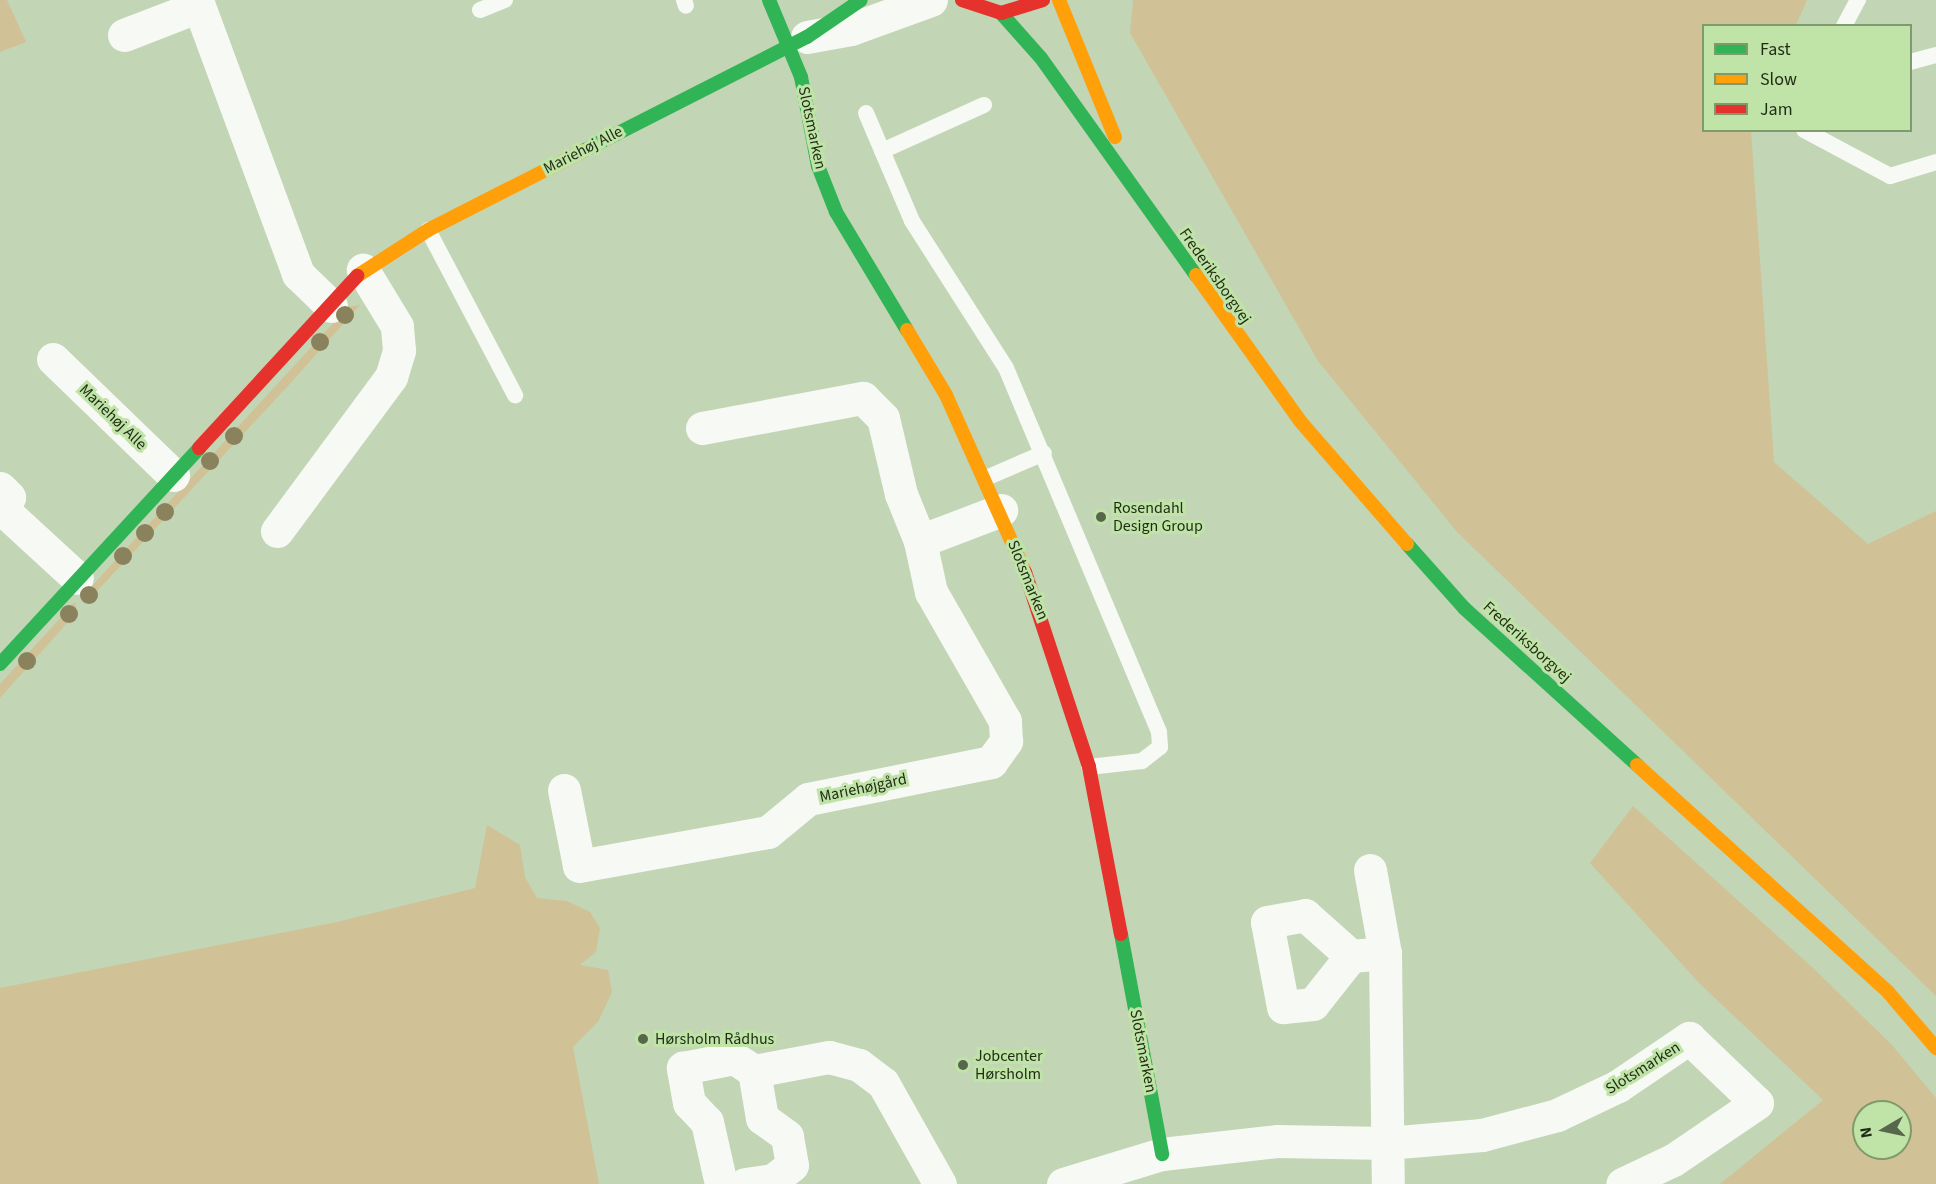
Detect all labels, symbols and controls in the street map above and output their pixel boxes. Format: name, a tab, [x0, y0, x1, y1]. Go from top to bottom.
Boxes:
legend	[1702, 24, 1912, 132]
text: Fast	[1760, 37, 1791, 62]
text: Slow	[1760, 67, 1797, 92]
street label: Slotsmarken	[794, 85, 830, 171]
text: Jam	[1760, 97, 1793, 122]
street label: Mariehøj Alle	[540, 122, 626, 178]
street label: Frederiksborgvej	[1175, 225, 1255, 327]
street label: Mariehøj Alle	[75, 380, 151, 454]
place label: Rosendahl Design Group	[1113, 498, 1203, 536]
marker: Rosendahl Design Group	[1094, 510, 1108, 524]
street label: Slotsmarken	[1003, 537, 1053, 623]
street label: Frederiksborgvej	[1479, 597, 1575, 687]
street label: Mariehøjgård	[818, 769, 908, 807]
street label: Slotsmarken	[1126, 1008, 1160, 1094]
place label: Hørsholm Rådhus	[655, 1029, 774, 1049]
marker: Hørsholm Rådhus	[636, 1032, 650, 1046]
street label: Slotsmarken	[1602, 1038, 1684, 1098]
place label: Jobcenter Hørsholm	[975, 1046, 1043, 1084]
marker: Jobcenter Hørsholm	[956, 1058, 970, 1072]
north arrow	[1852, 1100, 1912, 1160]
text: N	[1855, 1126, 1878, 1139]

